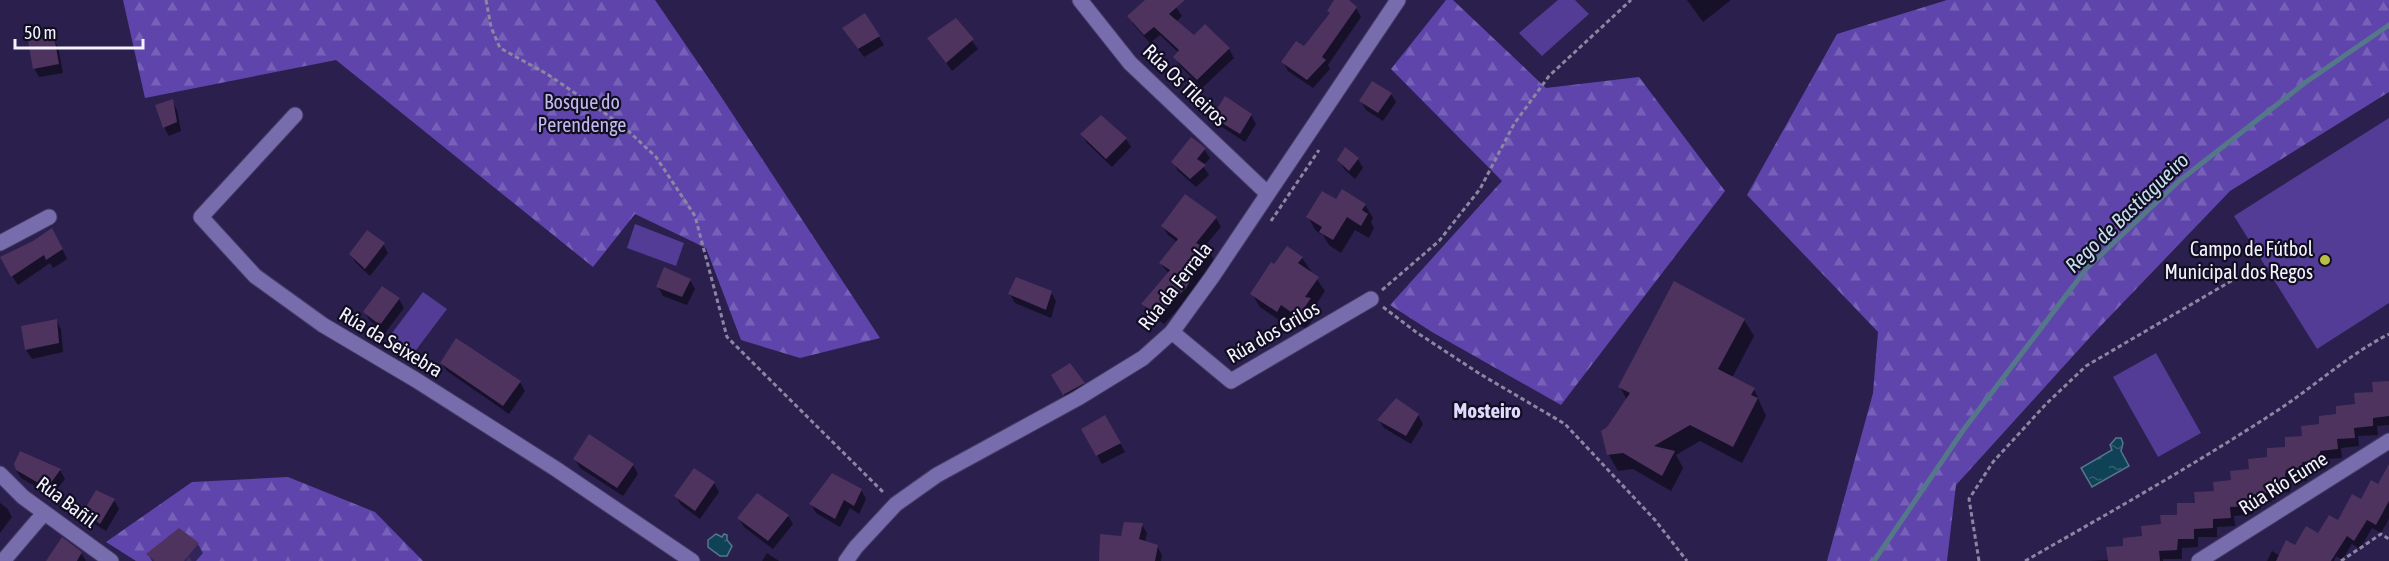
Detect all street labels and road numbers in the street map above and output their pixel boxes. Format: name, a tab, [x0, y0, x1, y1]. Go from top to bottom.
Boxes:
street label: Rúa Os Tileiros	[1139, 39, 1232, 130]
street label: Rúa da Ferrala	[1133, 237, 1216, 334]
street label: Rúa dos Grilos	[1222, 296, 1323, 367]
street label: Rúa da Seixebra	[335, 302, 447, 381]
street label: Rúa Río Eume	[2234, 446, 2331, 519]
street label: Rúa Bañil	[32, 471, 103, 532]

